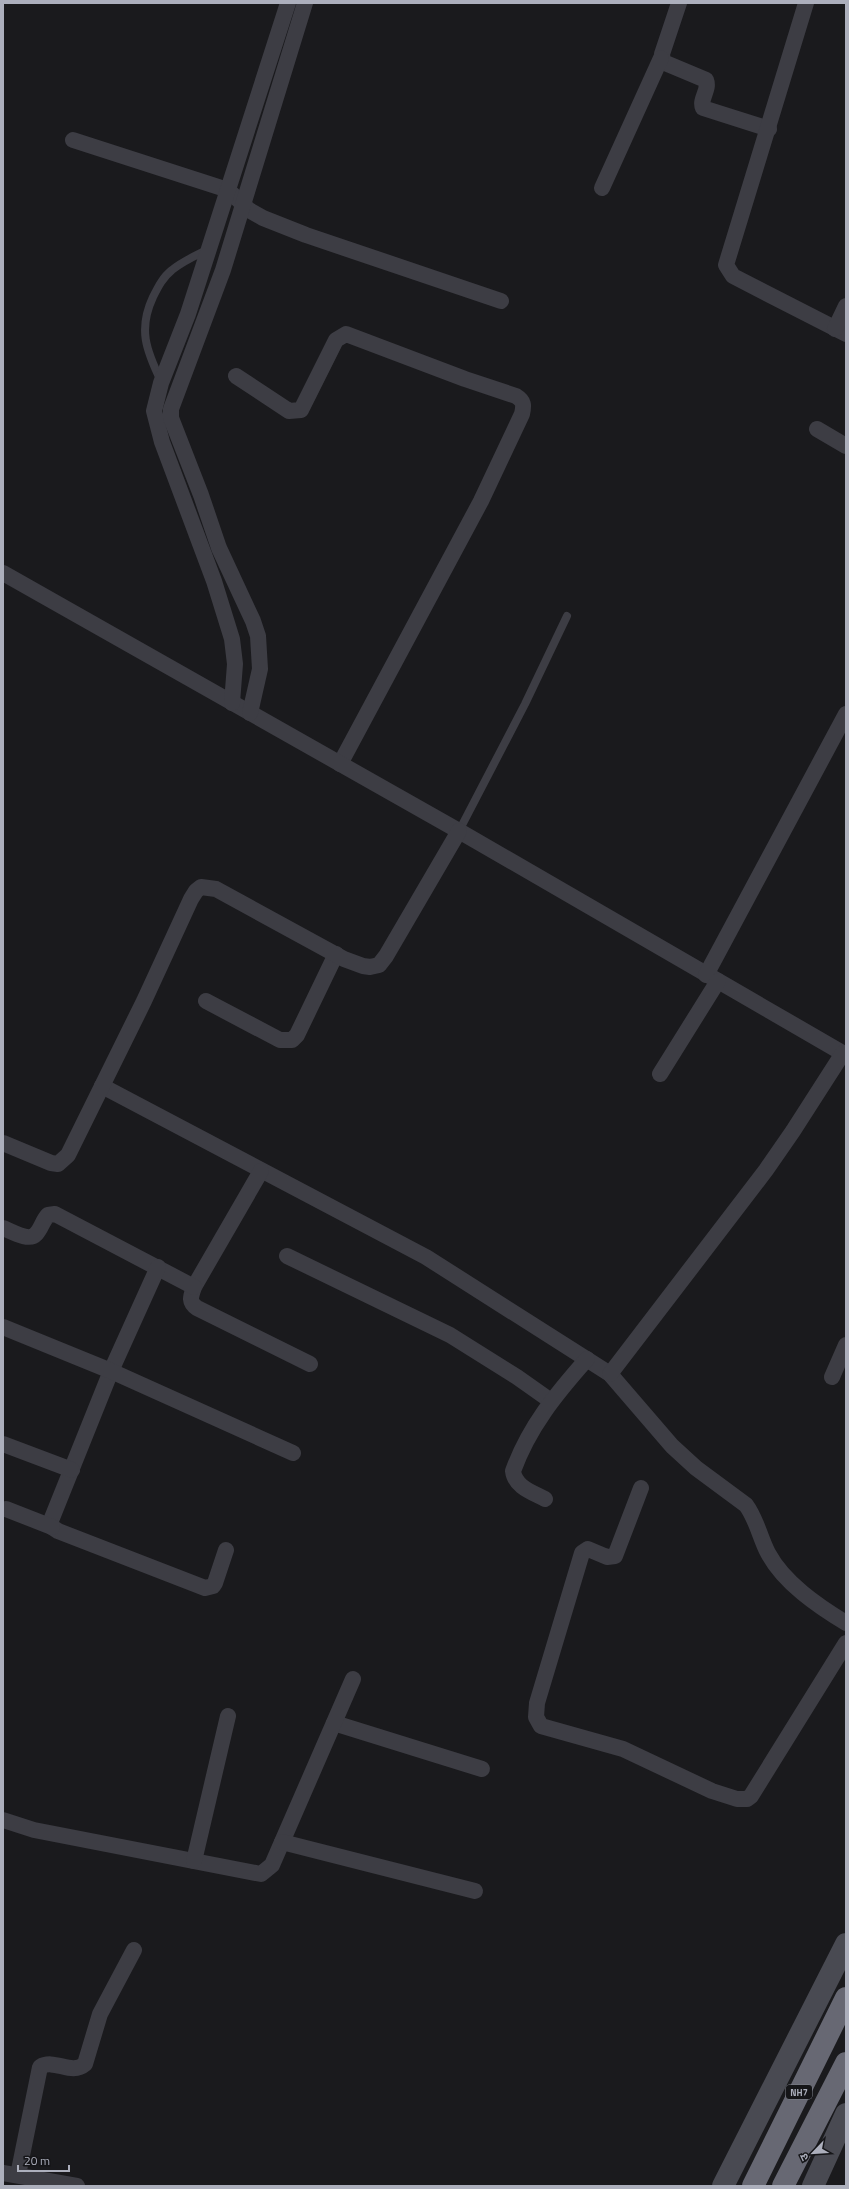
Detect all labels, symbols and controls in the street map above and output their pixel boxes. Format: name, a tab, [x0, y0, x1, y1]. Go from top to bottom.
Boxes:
road number: NH7	[786, 2085, 812, 2099]
north arrow	[793, 2133, 833, 2173]
scale bar	[18, 2147, 69, 2173]
text: उ	[795, 2150, 813, 2164]
text: 20 m	[24, 2151, 50, 2170]

